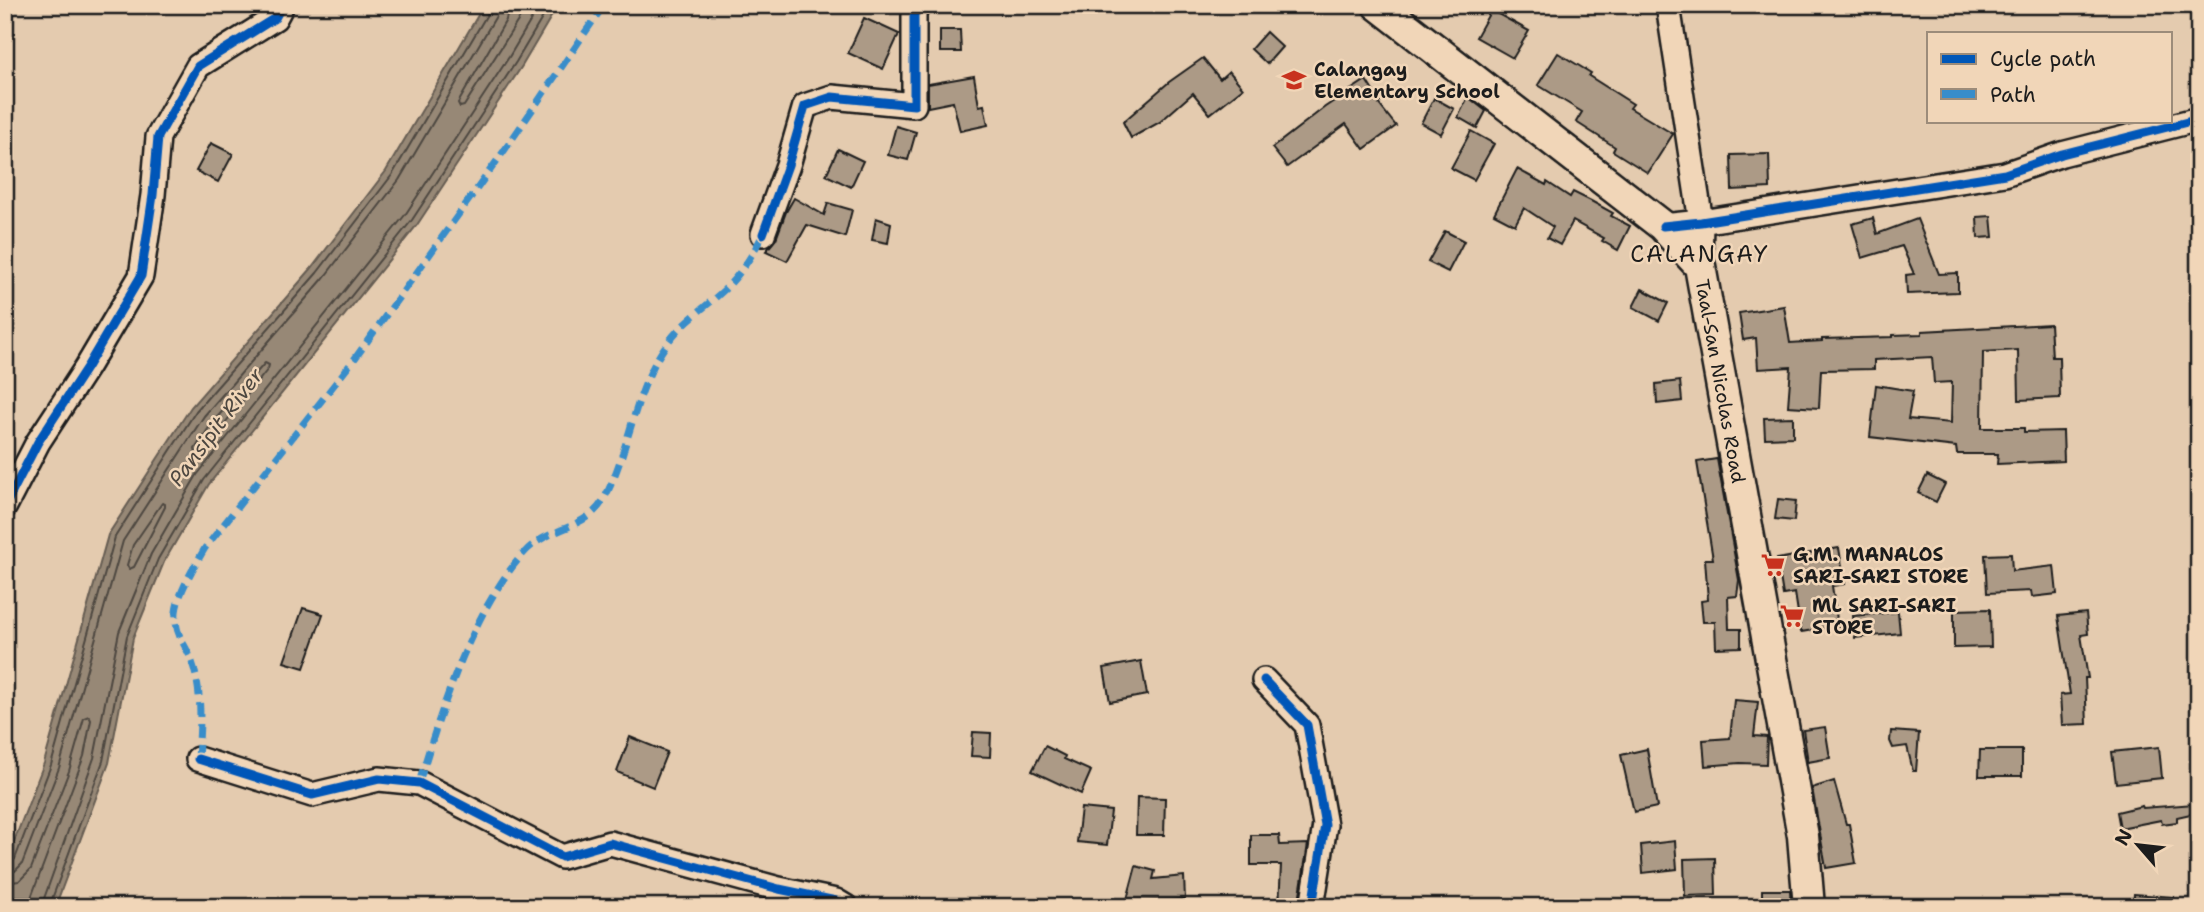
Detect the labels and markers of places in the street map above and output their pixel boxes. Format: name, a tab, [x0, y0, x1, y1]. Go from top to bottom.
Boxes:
place label: Calangay Elementary School	[1314, 57, 1500, 104]
school or university icon: Calangay Elementary School	[1280, 66, 1308, 94]
place label: G.M. MANALOS SARI-SARI STORE	[1793, 542, 1969, 589]
supermarket icon: G.M. MANALOS SARI-SARI STORE	[1759, 551, 1787, 579]
place label: ML SARI-SARI STORE	[1812, 593, 1956, 640]
supermarket icon: ML SARI-SARI STORE	[1778, 602, 1806, 630]

